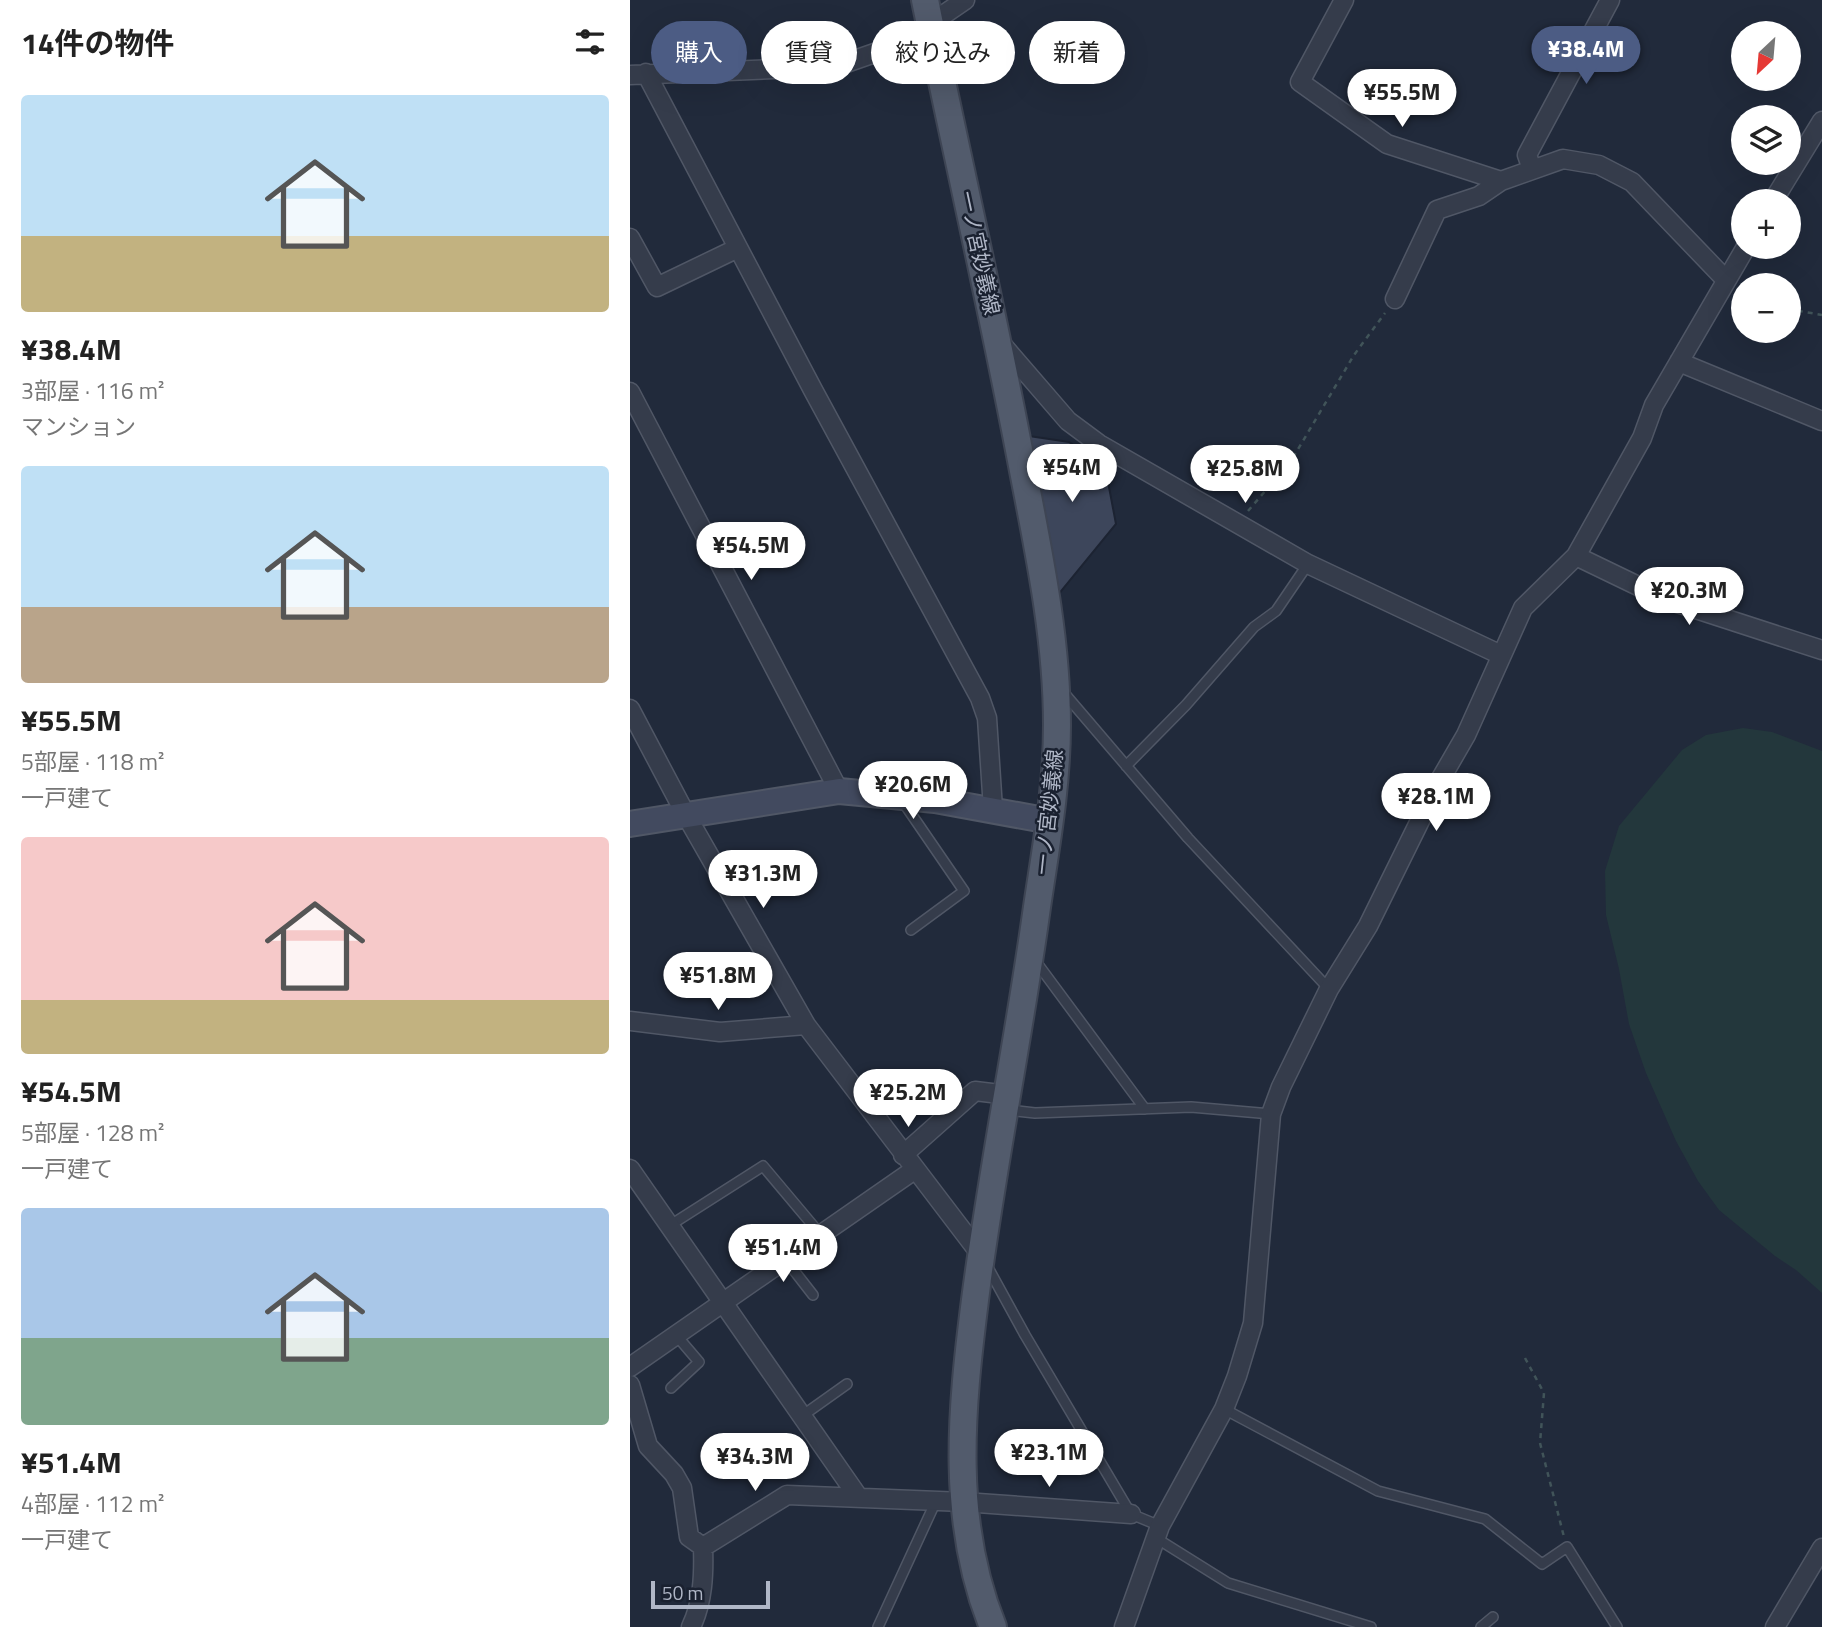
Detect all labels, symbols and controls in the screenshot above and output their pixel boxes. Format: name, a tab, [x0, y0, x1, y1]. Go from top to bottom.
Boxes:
text: 14件の物件	[21, 20, 175, 66]
chip: 購入	[651, 21, 747, 84]
chip: 賃貸	[761, 21, 857, 84]
chip: 絞り込み	[871, 21, 1015, 84]
chip: 新着	[1029, 21, 1125, 84]
north arrow	[1731, 21, 1801, 91]
map controls	[1731, 21, 1801, 343]
icon: filters	[571, 23, 609, 61]
pin: ¥38.4M	[1529, 27, 1643, 86]
text: ¥38.4M	[1547, 31, 1625, 66]
pin: ¥55.5M	[1345, 69, 1459, 129]
text: ¥55.5M	[1363, 74, 1441, 109]
button: layers	[1731, 105, 1801, 175]
icon: home	[252, 141, 378, 267]
street label: 一ノ宮妙義線	[951, 188, 1009, 318]
button: +	[1731, 189, 1801, 259]
button: −	[1731, 273, 1801, 343]
text: ¥38.4M	[21, 326, 122, 372]
text: 3部屋 · 116 m²	[21, 373, 164, 408]
text: マンション	[21, 409, 136, 444]
pin: ¥54M	[1031, 444, 1113, 504]
pin: ¥25.8M	[1188, 446, 1302, 505]
text: ¥54M	[1043, 449, 1101, 484]
text: ¥25.8M	[1206, 450, 1284, 485]
icon: home	[252, 512, 378, 638]
pin: ¥54.5M	[694, 522, 808, 582]
text: ¥54.5M	[712, 527, 790, 562]
pin: ¥20.3M	[1632, 568, 1746, 627]
text: ¥20.3M	[1650, 572, 1728, 607]
text: ¥55.5M	[21, 697, 122, 743]
text: 5部屋 · 118 m²	[21, 744, 164, 779]
street label: 一ノ宮妙義線	[1026, 748, 1071, 876]
pin: ¥20.6M	[856, 762, 970, 821]
text: ¥20.6M	[874, 766, 952, 801]
pin: ¥28.1M	[1379, 774, 1493, 833]
text: ¥28.1M	[1397, 778, 1475, 813]
text: 一戸建て	[21, 780, 113, 815]
pin: ¥31.3M	[706, 850, 820, 910]
text: ¥31.3M	[724, 855, 802, 890]
icon: home	[252, 883, 378, 1009]
pin: ¥51.8M	[661, 953, 775, 1012]
text: ¥51.8M	[679, 957, 757, 992]
text: ¥54.5M	[21, 1068, 122, 1114]
pin: ¥25.2M	[851, 1070, 965, 1129]
text: ¥25.2M	[869, 1074, 947, 1109]
text: 5部屋 · 128 m²	[21, 1115, 164, 1150]
text: 一戸建て	[21, 1151, 113, 1186]
pin: ¥51.4M	[726, 1224, 840, 1284]
text: ¥51.4M	[744, 1229, 822, 1264]
icon: home	[252, 1254, 378, 1380]
pin: ¥23.1M	[992, 1430, 1106, 1489]
pin: ¥34.3M	[698, 1434, 812, 1493]
text: ¥23.1M	[1010, 1434, 1088, 1469]
text: ¥34.3M	[716, 1438, 794, 1473]
text: ¥51.4M	[21, 1439, 122, 1485]
text: 4部屋 · 112 m²	[21, 1486, 164, 1521]
text: 一戸建て	[21, 1522, 113, 1557]
scale bar	[651, 1578, 770, 1610]
text: 50 m	[662, 1578, 703, 1607]

